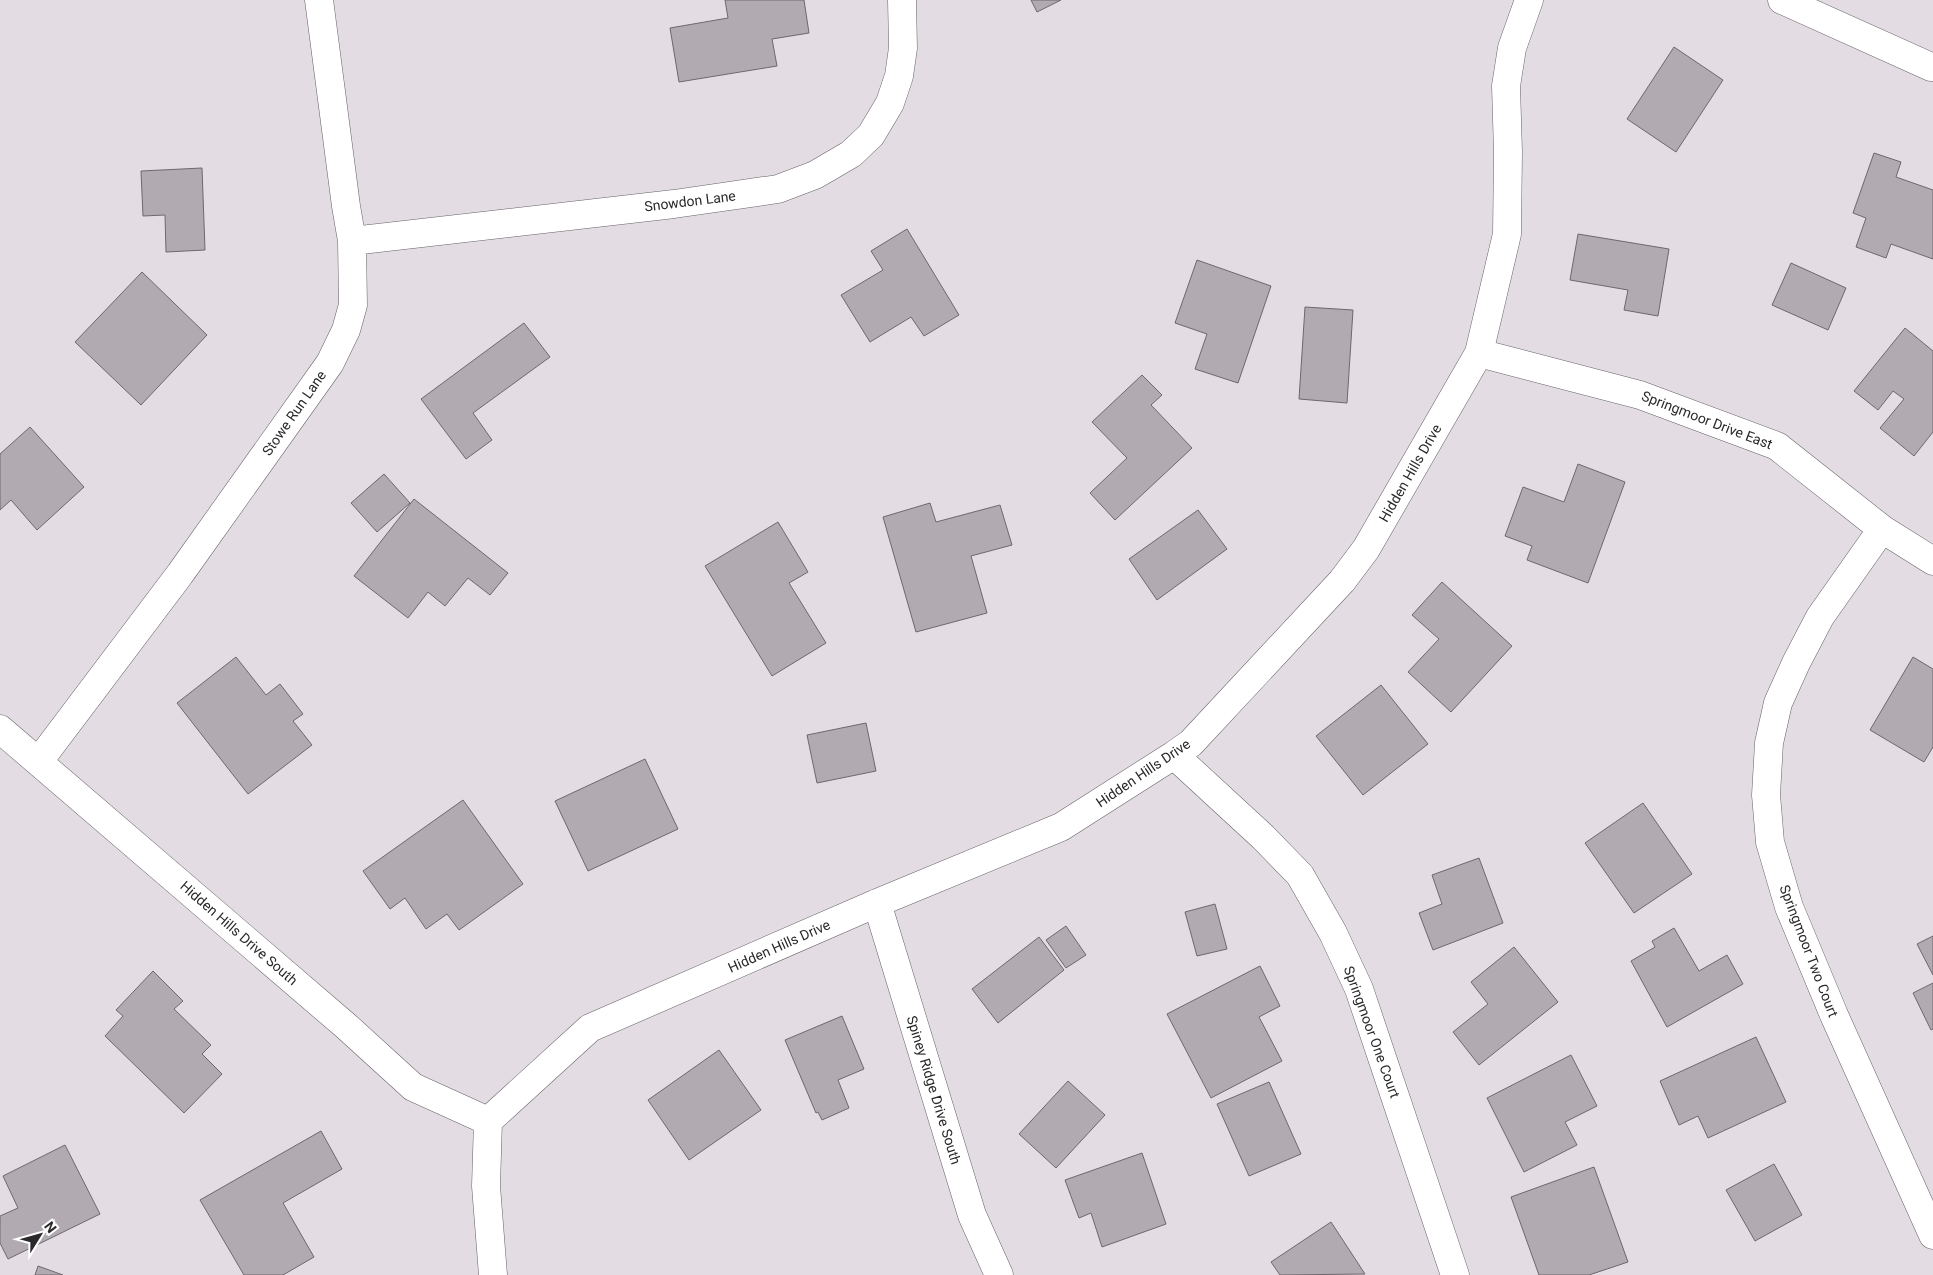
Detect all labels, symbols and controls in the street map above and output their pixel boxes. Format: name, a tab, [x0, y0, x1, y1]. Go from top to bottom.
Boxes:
street label: Snowdon Lane	[643, 187, 737, 215]
street label: Stowe Run Lane	[259, 367, 329, 459]
street label: Springmoor Drive East	[1639, 388, 1775, 452]
street label: Hidden Hills Drive	[1376, 421, 1444, 525]
street label: Hidden Hills Drive	[1093, 736, 1193, 810]
street label: Hidden Hills Drive South	[177, 878, 301, 988]
street label: Springmoor Two Court	[1776, 883, 1842, 1020]
street label: Hidden Hills Drive	[725, 916, 833, 976]
street label: Springmoor One Court	[1341, 964, 1403, 1100]
street label: Spiney Ridge Drive South	[904, 1014, 964, 1166]
north arrow	[15, 1210, 65, 1260]
text: N	[41, 1218, 60, 1236]

